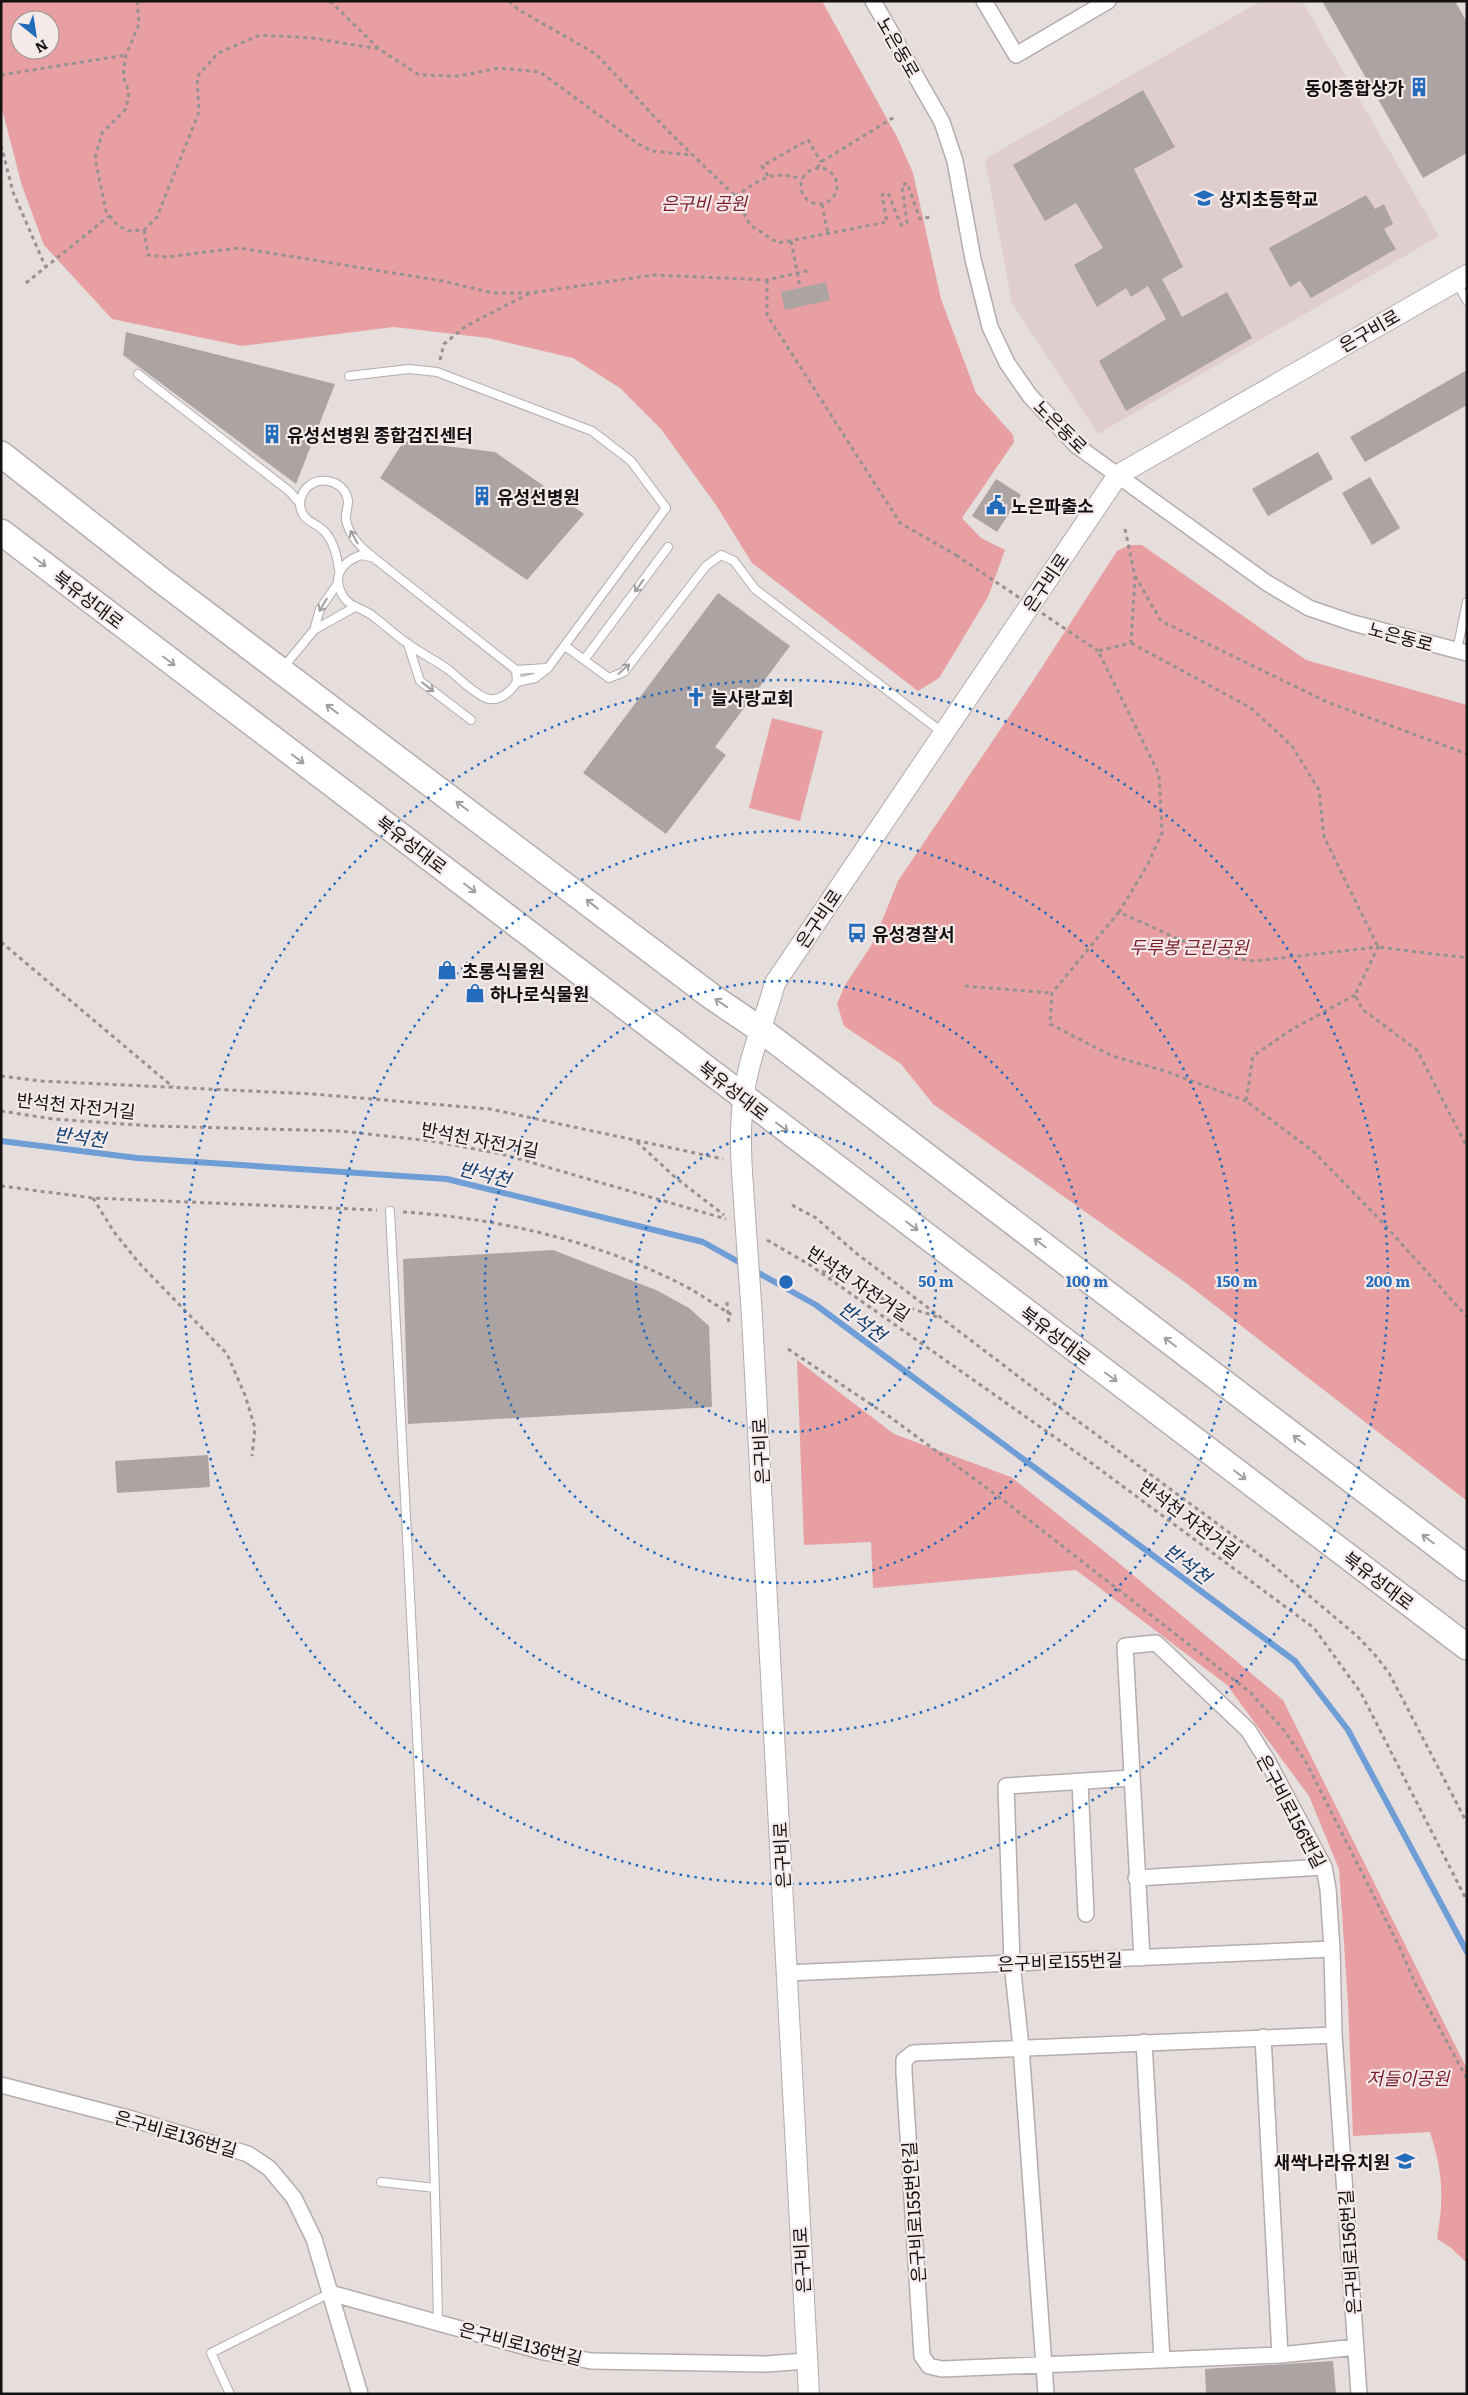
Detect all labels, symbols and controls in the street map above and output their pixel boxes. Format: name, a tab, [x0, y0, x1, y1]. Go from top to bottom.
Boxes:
north arrow	[10, 10, 60, 60]
street label: 노은동로	[871, 12, 927, 82]
text: N	[32, 36, 52, 59]
place label: 동아종합상가	[1305, 74, 1404, 101]
building icon: 동아종합상가	[1408, 76, 1430, 98]
place label: 상지초등학교	[1219, 185, 1318, 212]
school or university icon: 상지초등학교	[1193, 187, 1215, 209]
park label: 은구비 공원	[661, 189, 749, 216]
street label: 은구비로	[1334, 302, 1404, 358]
street label: 노은동로	[1028, 393, 1094, 459]
place label: 유성선병원 종합검진센터	[287, 421, 473, 448]
building icon: 유성선병원 종합검진센터	[261, 423, 283, 445]
place label: 유성선병원	[497, 483, 580, 510]
building icon: 유성선병원	[471, 485, 493, 507]
place label: 노은파출소	[1011, 492, 1094, 519]
public building icon: 노은파출소	[985, 494, 1007, 516]
one-way arrow	[349, 530, 358, 545]
street label: 은구비로	[1015, 547, 1075, 617]
one-way arrow	[33, 556, 46, 567]
street label: 북유성대로	[48, 563, 130, 635]
one-way arrow	[634, 579, 644, 593]
one-way arrow	[318, 598, 328, 612]
street label: 노은동로	[1366, 614, 1436, 658]
one-way arrow	[162, 655, 175, 666]
one-way arrow	[618, 663, 631, 674]
one-way arrow	[421, 682, 435, 692]
place label: 늘사랑교회	[711, 684, 794, 711]
church icon: 늘사랑교회	[685, 686, 707, 708]
one-way arrow	[325, 704, 339, 714]
one-way arrow	[291, 754, 305, 764]
one-way arrow	[456, 801, 469, 812]
street label: 북유성대로	[371, 808, 453, 880]
one-way arrow	[463, 883, 476, 894]
street label: 은구비로	[788, 883, 848, 953]
one-way arrow	[586, 899, 599, 910]
place label: 유성경찰서	[872, 920, 955, 947]
bus stop icon: 유성경찰서	[846, 922, 868, 944]
park label: 두루봉 근린공원	[1129, 933, 1250, 960]
place label: 초롱식물원	[462, 957, 545, 984]
shop icon: 초롱식물원	[436, 959, 458, 981]
place label: 하나로식물원	[490, 980, 589, 1007]
shop icon: 하나로식물원	[464, 982, 486, 1004]
one-way arrow	[714, 998, 728, 1008]
street label: 북유성대로	[693, 1054, 775, 1126]
street label: 반석천 자전거길	[15, 1085, 137, 1125]
street label: 반석천 자전거길	[419, 1114, 541, 1164]
water label: 반석천	[52, 1119, 109, 1153]
one-way arrow	[775, 1122, 788, 1133]
water label: 반석천	[456, 1153, 515, 1193]
one-way arrow	[905, 1220, 918, 1231]
one-way arrow	[1033, 1238, 1047, 1248]
street label: 반석천 자전거길	[803, 1241, 915, 1325]
text: 50 m	[918, 1269, 954, 1292]
text: 100 m	[1066, 1269, 1108, 1292]
text: 150 m	[1216, 1269, 1258, 1292]
text: 200 m	[1366, 1269, 1410, 1292]
centre of rings	[777, 1273, 795, 1291]
water label: 반석천	[835, 1296, 891, 1346]
street label: 북유성대로	[1015, 1299, 1097, 1371]
one-way arrow	[1164, 1336, 1177, 1347]
one-way arrow	[1104, 1371, 1117, 1382]
street label: 은구비로	[745, 1417, 775, 1485]
one-way arrow	[1292, 1435, 1306, 1445]
one-way arrow	[1233, 1470, 1247, 1480]
street label: 반석천 자전거길	[1136, 1473, 1244, 1563]
one-way arrow	[1422, 1533, 1435, 1544]
water label: 반석천	[1160, 1538, 1216, 1588]
street label: 북유성대로	[1338, 1544, 1420, 1616]
street label: 은구비로156번길	[1251, 1749, 1333, 1873]
street label: 은구비로	[766, 1821, 796, 1889]
street label: 은구비로155번길	[997, 1945, 1123, 1977]
park label: 저들이공원	[1367, 2064, 1451, 2091]
street label: 은구비로136번길	[112, 2103, 240, 2163]
street label: 은구비로155번안길	[895, 2140, 931, 2284]
place label: 새싹나라유치원	[1274, 2148, 1390, 2175]
school or university icon: 새싹나라유치원	[1394, 2150, 1416, 2172]
street label: 은구비로156번길	[1331, 2188, 1367, 2316]
street label: 은구비로	[786, 2226, 816, 2294]
street label: 은구비로136번길	[457, 2315, 585, 2371]

